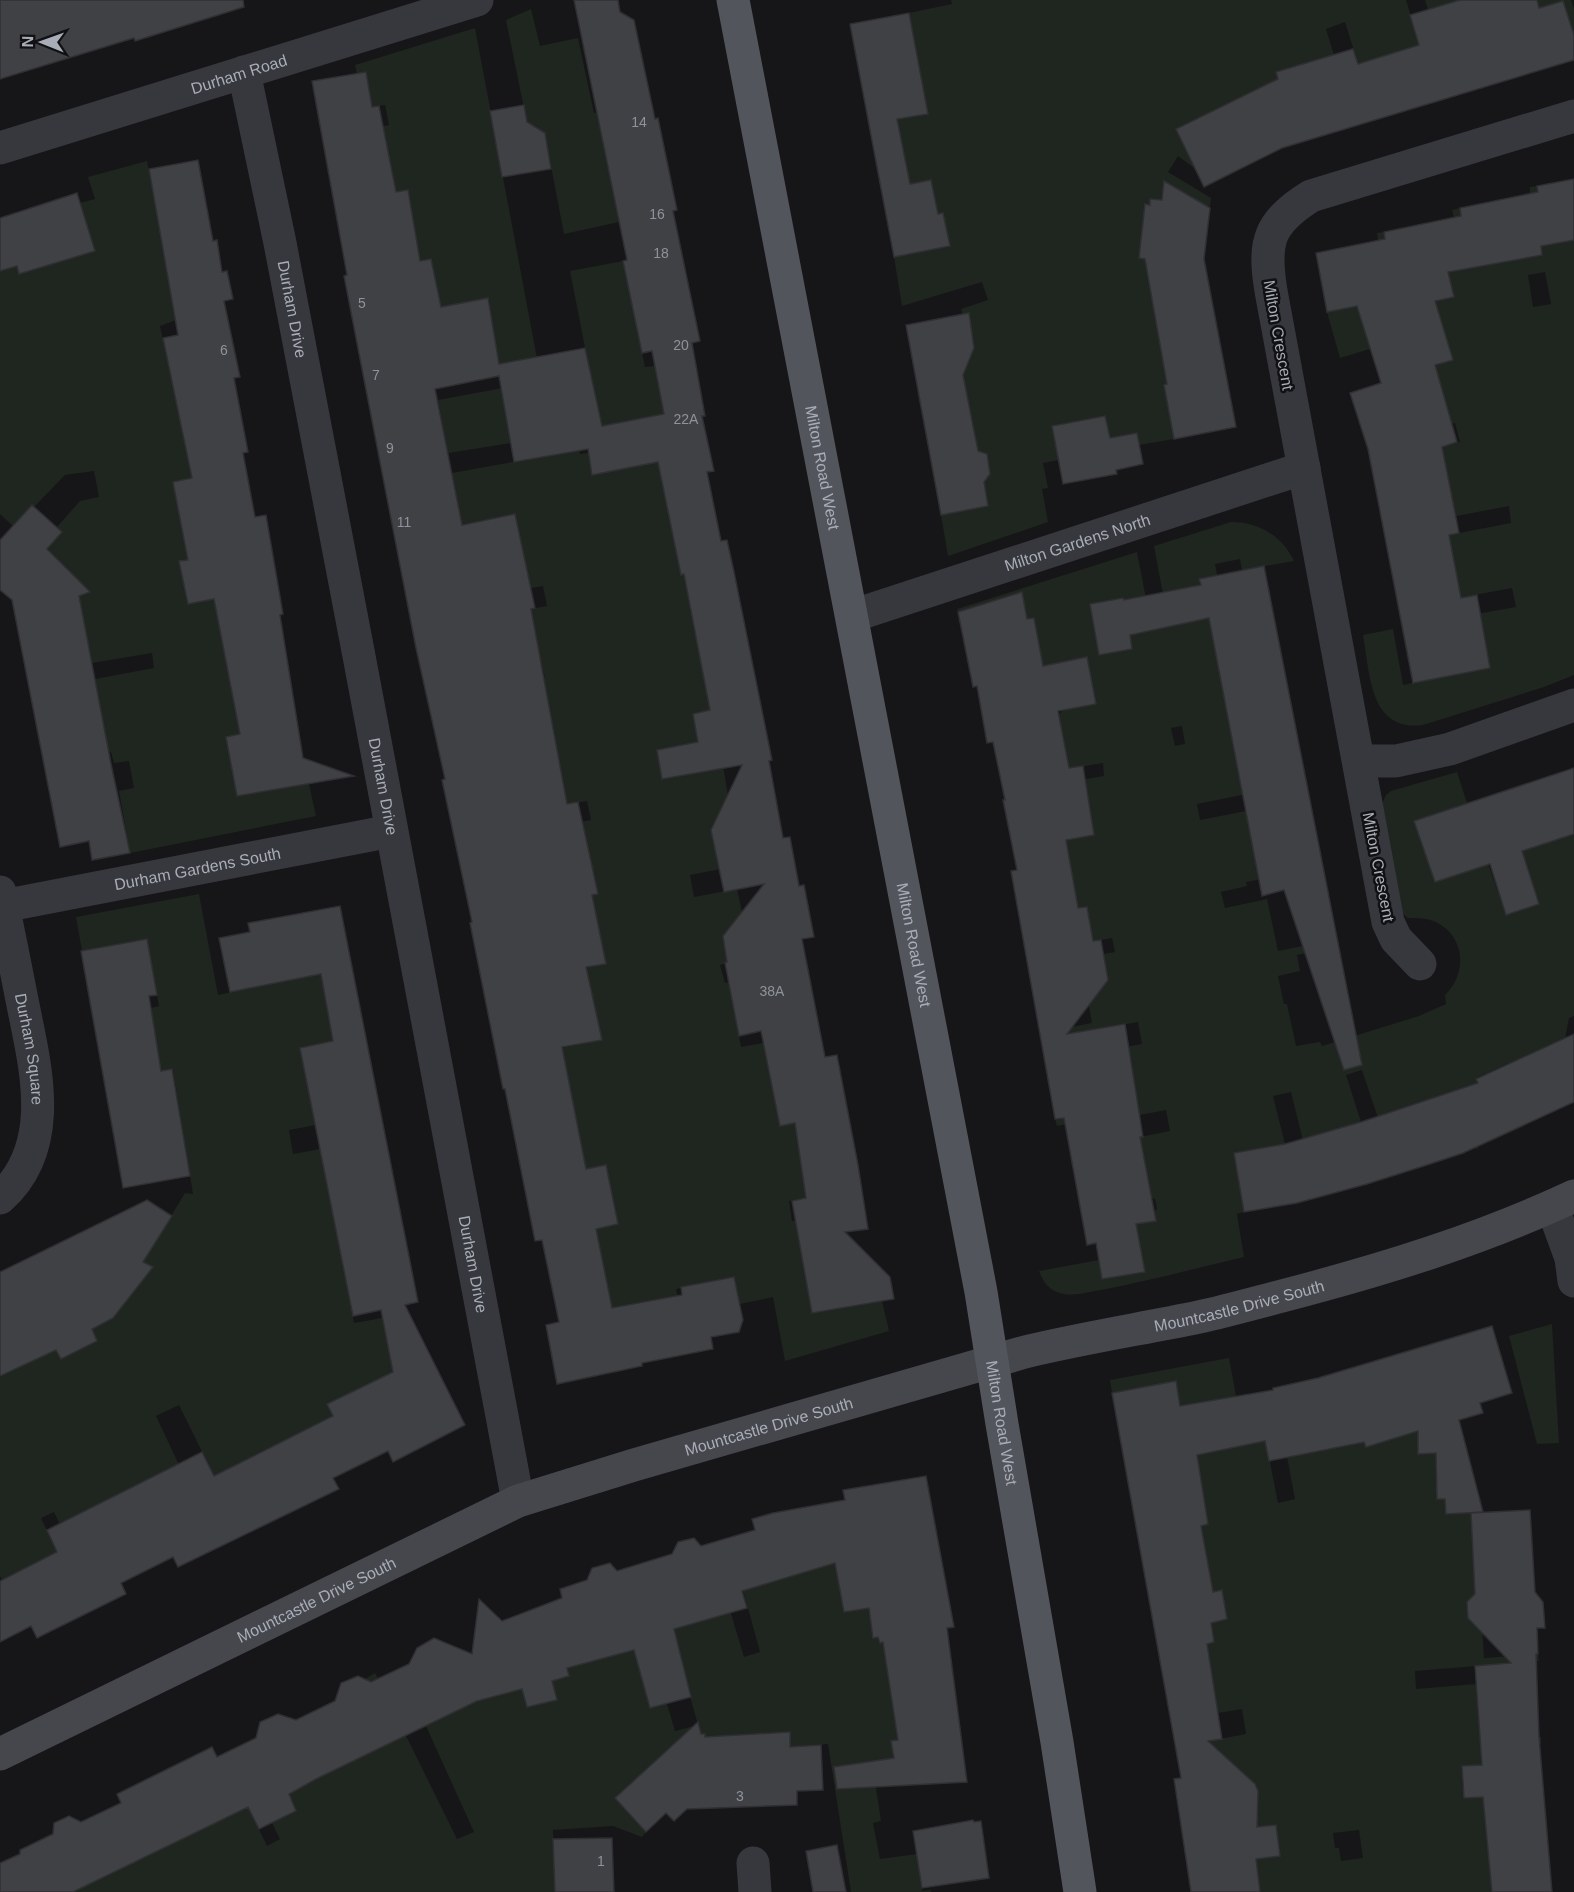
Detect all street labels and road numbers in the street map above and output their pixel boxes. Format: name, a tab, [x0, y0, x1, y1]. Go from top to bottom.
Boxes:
street label: Durham Road	[189, 52, 289, 97]
street label: Durham Drive	[275, 259, 310, 359]
street label: Milton Crescent	[1260, 279, 1297, 392]
street label: Milton Road West	[802, 404, 843, 532]
street label: Milton Gardens North	[1002, 511, 1152, 574]
street label: Durham Drive	[366, 736, 401, 837]
street label: Milton Crescent	[1360, 811, 1398, 924]
street label: Durham Gardens South	[113, 845, 282, 893]
street label: Milton Road West	[894, 881, 934, 1009]
street label: Durham Square	[12, 992, 46, 1105]
street label: Durham Drive	[455, 1214, 490, 1314]
street label: Mountcastle Drive South	[1153, 1277, 1326, 1335]
street label: Milton Road West	[983, 1359, 1021, 1487]
street label: Mountcastle Drive South	[683, 1394, 855, 1459]
street label: Mountcastle Drive South	[234, 1554, 399, 1646]

